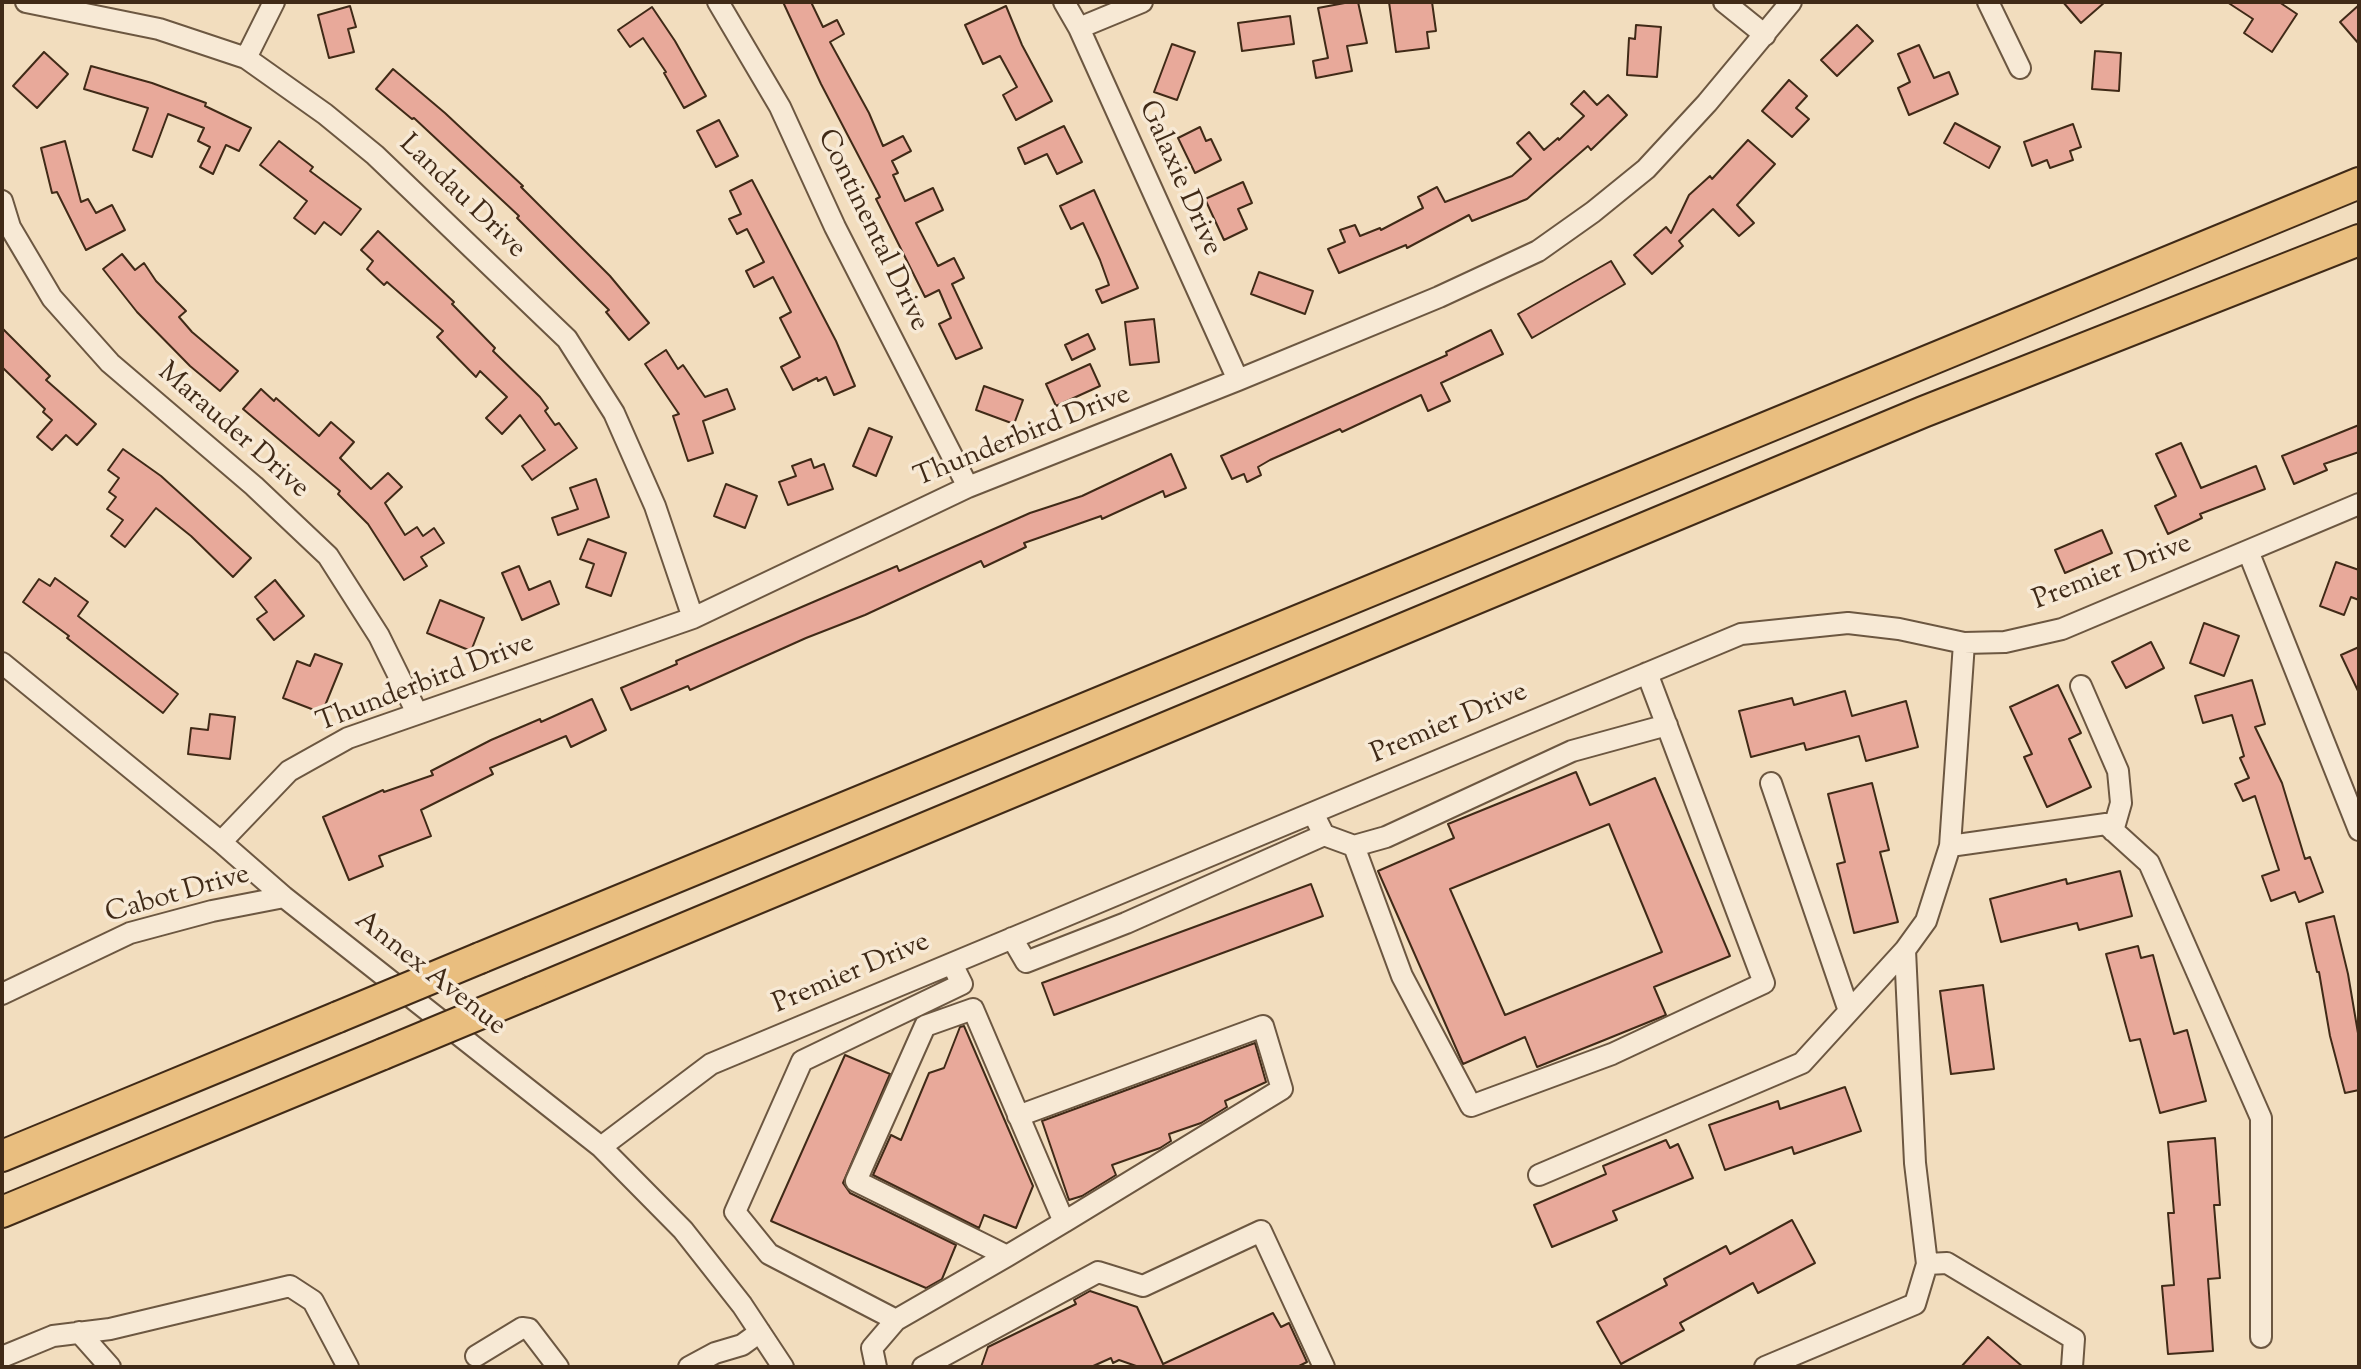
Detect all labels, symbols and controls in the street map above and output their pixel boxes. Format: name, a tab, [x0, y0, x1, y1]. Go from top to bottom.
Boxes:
street label: Galaxie Drive	[1129, 96, 1227, 262]
street label: Continental Drive	[808, 125, 934, 337]
street label: Landau Drive	[390, 129, 532, 267]
street label: Marauder Drive	[149, 357, 315, 507]
street label: Thunderbird Drive	[910, 379, 1136, 497]
street label: Premier Drive	[2029, 528, 2197, 620]
street label: Thunderbird Drive	[313, 628, 539, 742]
street label: Premier Drive	[1367, 677, 1533, 773]
street label: Cabot Drive	[102, 859, 254, 933]
street label: Annex Avenue	[346, 905, 512, 1045]
street label: Premier Drive	[769, 927, 935, 1023]

